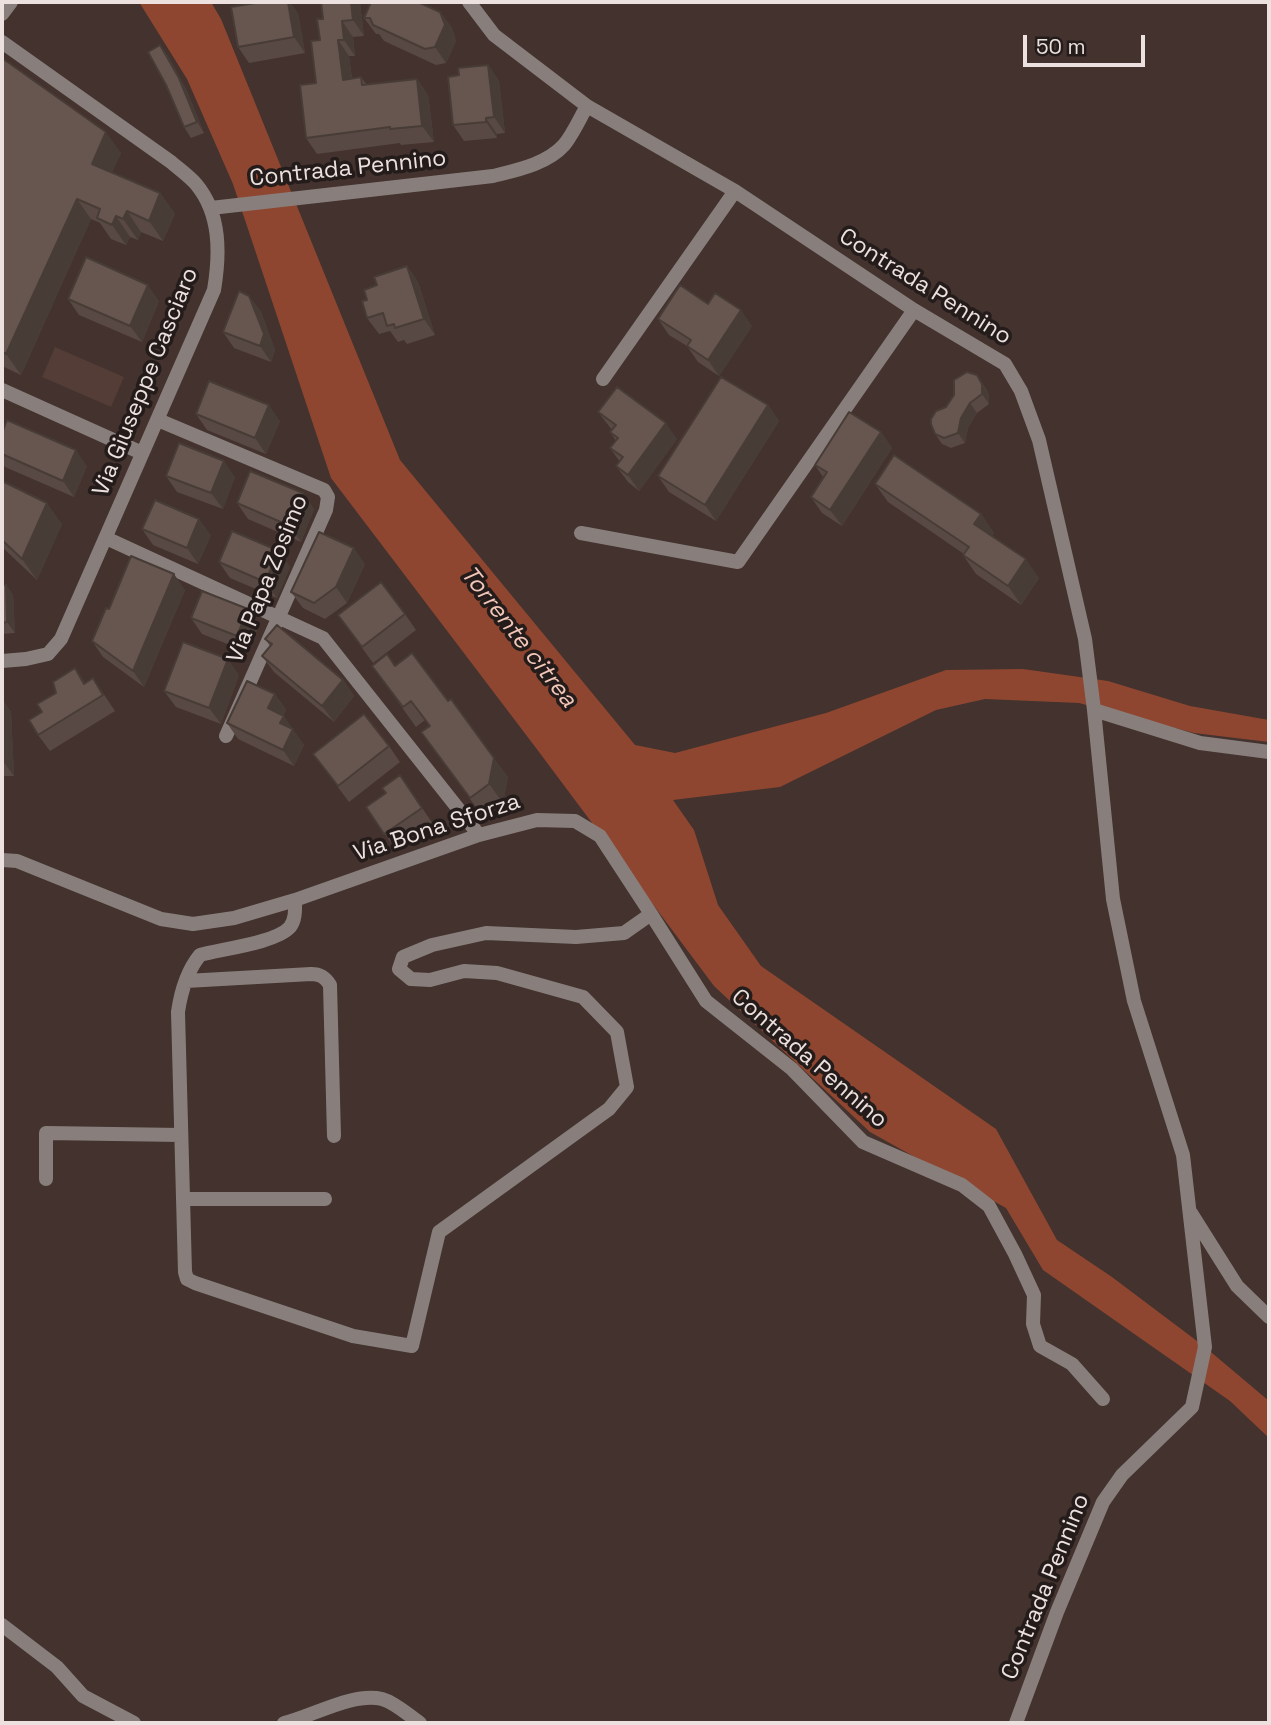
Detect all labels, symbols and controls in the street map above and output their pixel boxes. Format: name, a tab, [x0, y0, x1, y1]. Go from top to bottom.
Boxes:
scale bar	[1026, 21, 1148, 65]
text: 50 m	[1036, 33, 1086, 60]
street label: Contrada Pennino	[248, 145, 448, 193]
street label: Contrada Pennino	[834, 223, 1016, 351]
street label: Via Giuseppe Casciaro	[88, 264, 204, 500]
street label: Via Papa Zosimo	[222, 491, 314, 667]
water label: Torrente citrea	[454, 560, 582, 714]
street label: Via Bona Sforza	[350, 788, 524, 868]
street label: Contrada Pennino	[725, 984, 893, 1134]
street label: Contrada Pennino	[996, 1490, 1096, 1684]

